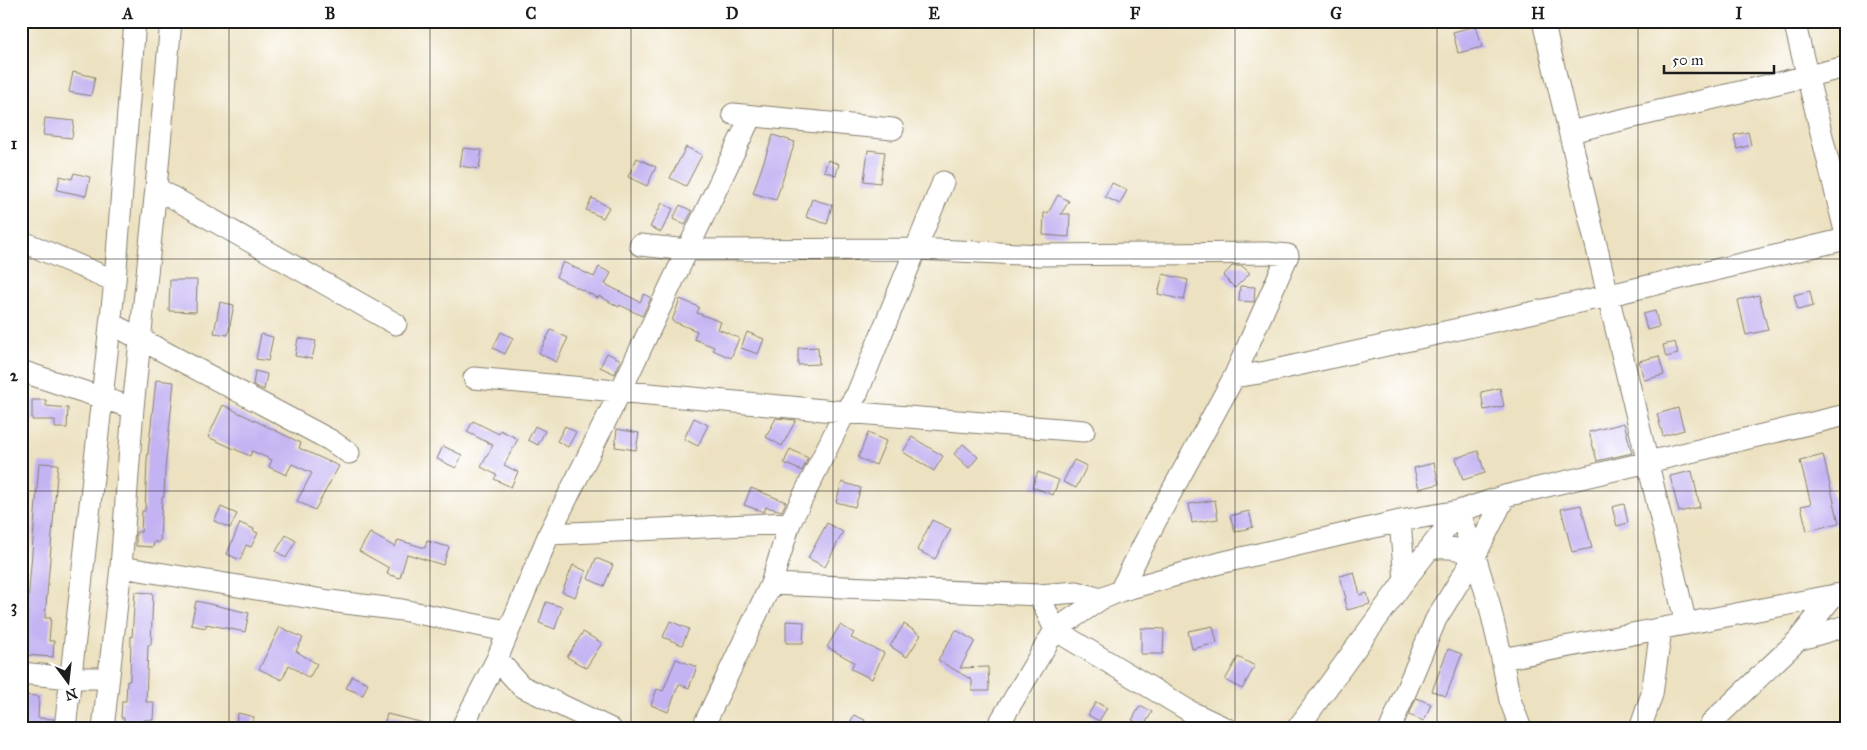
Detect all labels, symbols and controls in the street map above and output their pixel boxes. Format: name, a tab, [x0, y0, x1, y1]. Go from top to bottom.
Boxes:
text: A	[122, 4, 134, 23]
text: B	[325, 4, 335, 23]
text: C	[526, 4, 537, 23]
text: D	[726, 4, 739, 23]
text: E	[928, 4, 940, 23]
text: F	[1130, 4, 1141, 23]
text: G	[1330, 4, 1342, 23]
text: H	[1531, 4, 1545, 23]
text: I	[1736, 4, 1743, 23]
scale bar	[1664, 42, 1774, 74]
text: 50 m	[1672, 51, 1704, 69]
text: 1	[11, 134, 18, 153]
text: 2	[10, 366, 19, 385]
text: 3	[11, 597, 17, 617]
north arrow	[42, 658, 92, 708]
text: N	[63, 684, 79, 704]

